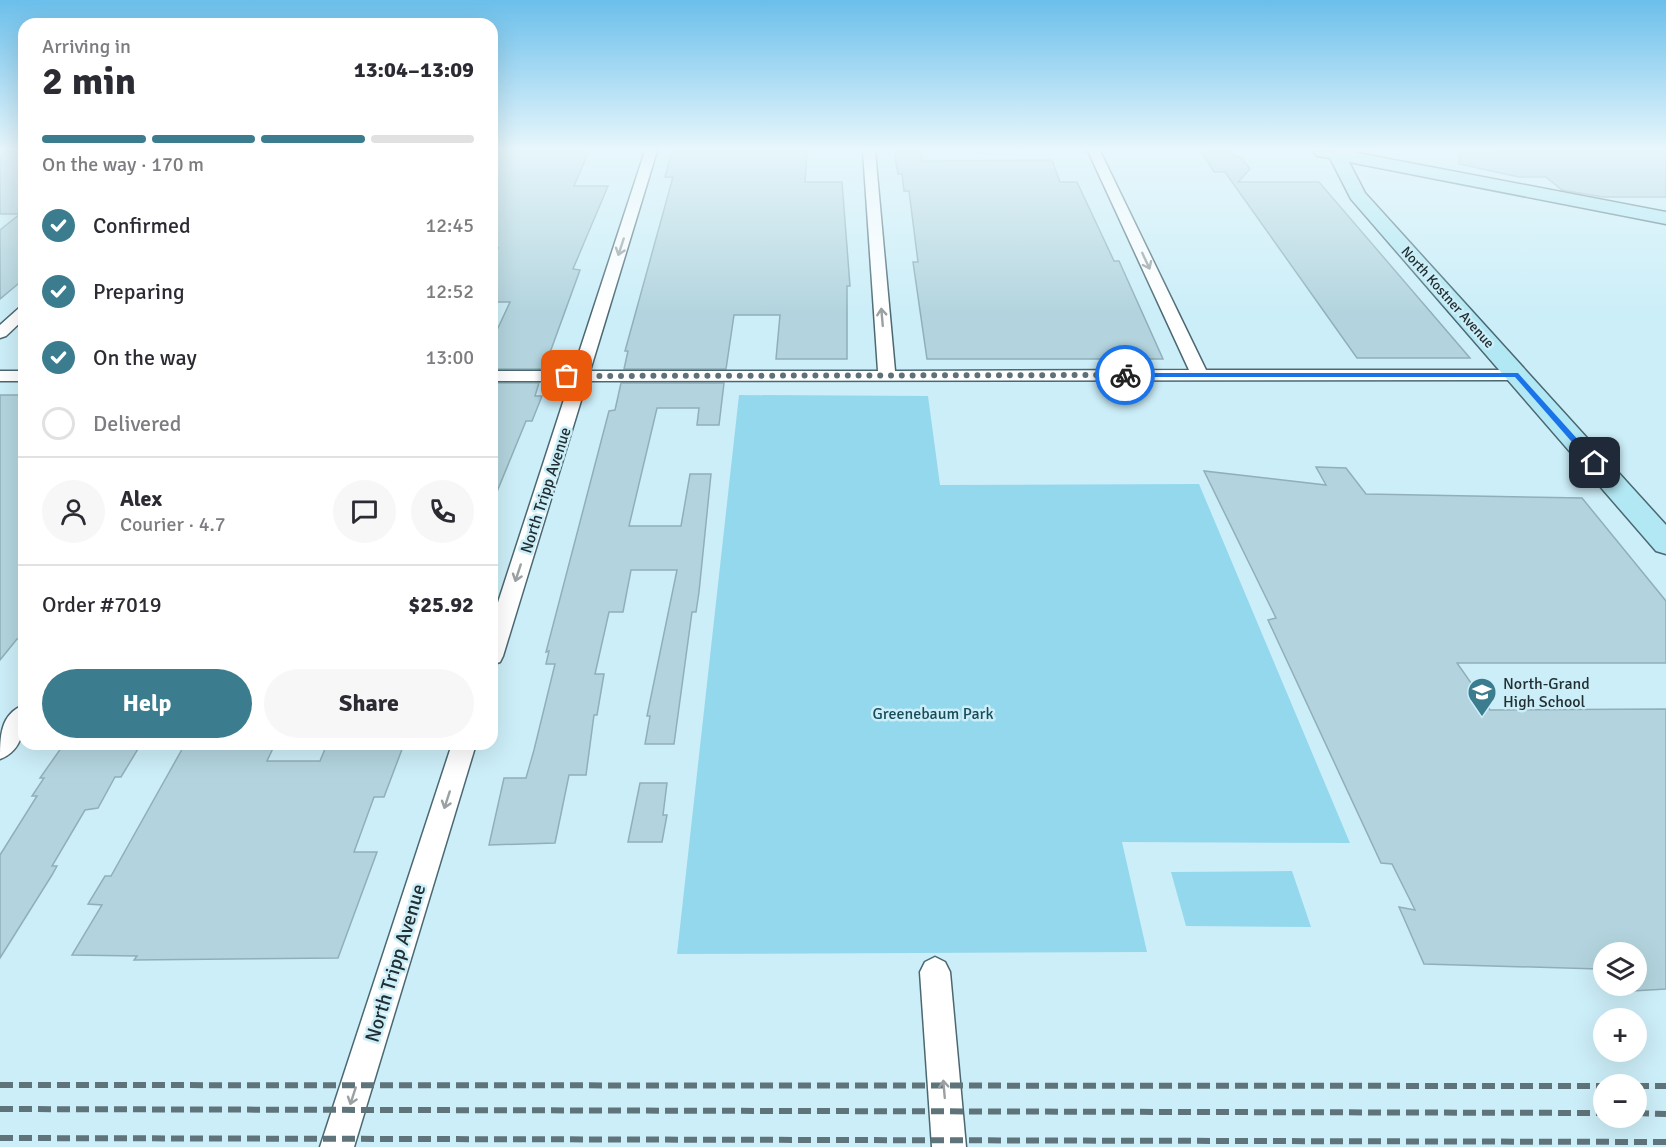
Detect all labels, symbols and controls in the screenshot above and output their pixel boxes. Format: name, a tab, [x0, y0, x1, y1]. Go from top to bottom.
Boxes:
text: Arriving in	[42, 34, 131, 59]
text: 13:04–13:09	[354, 56, 474, 83]
text: 2 min	[42, 57, 136, 105]
text: On the way · 170 m	[42, 152, 204, 177]
icon: check	[42, 209, 75, 242]
text: Confirmed	[93, 212, 191, 239]
text: 12:45	[425, 213, 474, 238]
one-way arrow	[615, 237, 626, 256]
street label: North Kostner Avenue	[1398, 243, 1498, 352]
one-way arrow	[1140, 252, 1152, 270]
icon: check	[42, 275, 75, 308]
text: Preparing	[93, 278, 185, 305]
text: 12:52	[425, 279, 474, 304]
one-way arrow	[877, 308, 888, 328]
icon: check	[42, 341, 75, 374]
text: On the way	[93, 344, 197, 371]
text: 13:00	[425, 345, 474, 370]
courier	[1095, 345, 1155, 405]
pin	[541, 350, 592, 401]
icon: bag	[550, 359, 583, 392]
icon: bike	[1109, 359, 1142, 392]
text: Delivered	[93, 410, 181, 437]
street label: North Tripp Avenue	[516, 425, 576, 556]
pin	[1569, 437, 1620, 488]
icon: home	[1578, 446, 1611, 479]
button: person	[42, 480, 105, 543]
button: chat	[333, 480, 396, 543]
button: phone	[411, 480, 474, 543]
text: Alex	[120, 485, 162, 512]
text: Courier · 4.7	[120, 512, 226, 537]
one-way arrow	[512, 563, 523, 582]
text: Order #7019	[42, 591, 162, 618]
text: $25.92	[408, 591, 474, 618]
button: Help	[42, 669, 252, 738]
button: Share	[264, 669, 474, 738]
place label: North-Grand High School	[1503, 674, 1590, 712]
school or university icon: North-Grand High School	[1466, 676, 1498, 718]
park label: Greenebaum Park	[873, 704, 993, 724]
one-way arrow	[441, 790, 452, 809]
street label: North Tripp Avenue	[360, 881, 431, 1045]
map controls	[1593, 942, 1647, 1128]
button: layers	[1593, 942, 1647, 996]
button: +	[1593, 1008, 1647, 1062]
button: −	[1593, 1074, 1647, 1128]
one-way arrow	[938, 1079, 949, 1099]
one-way arrow	[347, 1086, 358, 1105]

